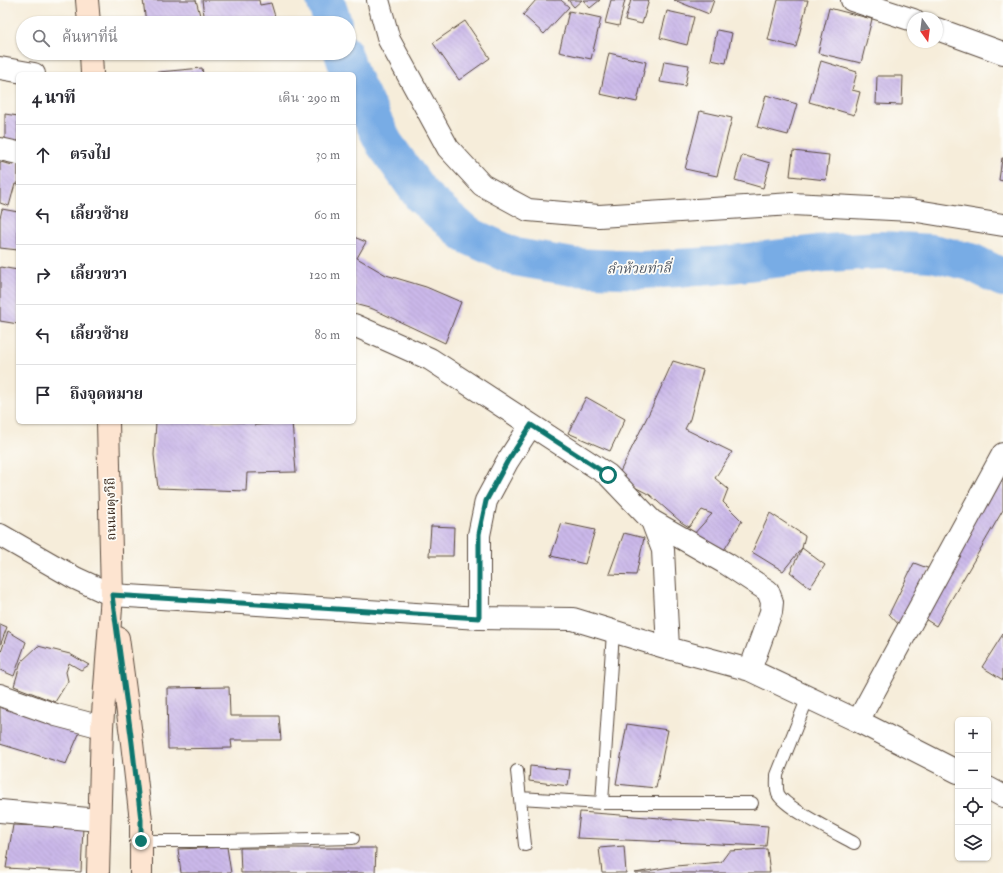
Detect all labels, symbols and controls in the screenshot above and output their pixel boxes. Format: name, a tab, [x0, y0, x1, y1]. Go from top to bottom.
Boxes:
north arrow	[907, 12, 943, 48]
search box	[16, 16, 356, 60]
icon: search	[30, 27, 52, 49]
text: ค้นหาที่นี่	[62, 28, 118, 47]
text: 4 นาที	[32, 87, 76, 108]
text: เดิน · 290 m	[278, 90, 340, 106]
icon: ahead	[32, 144, 54, 166]
text: ตรงไป	[70, 145, 111, 164]
text: 30 m	[316, 147, 340, 163]
icon: left	[32, 204, 54, 226]
text: เลี้ยวซ้าย	[70, 205, 129, 224]
text: 60 m	[314, 207, 340, 223]
water label: ลำห้วยท่าลี่	[607, 257, 674, 278]
icon: right	[32, 264, 54, 286]
text: เลี้ยวขวา	[70, 265, 127, 284]
text: 120 m	[309, 267, 340, 283]
icon: left	[32, 324, 54, 346]
text: เลี้ยวซ้าย	[70, 325, 129, 344]
text: 80 m	[314, 327, 340, 343]
icon: arrive	[32, 384, 54, 406]
text: ถึงจุดหมาย	[70, 385, 143, 404]
route start	[599, 466, 617, 484]
street label: ถนนผดุงวิถี	[102, 477, 120, 541]
map controls	[955, 717, 991, 861]
button: +	[955, 717, 991, 753]
button: −	[955, 753, 991, 789]
button: locate	[955, 789, 991, 825]
button: layers	[955, 825, 991, 861]
route end	[132, 832, 150, 850]

